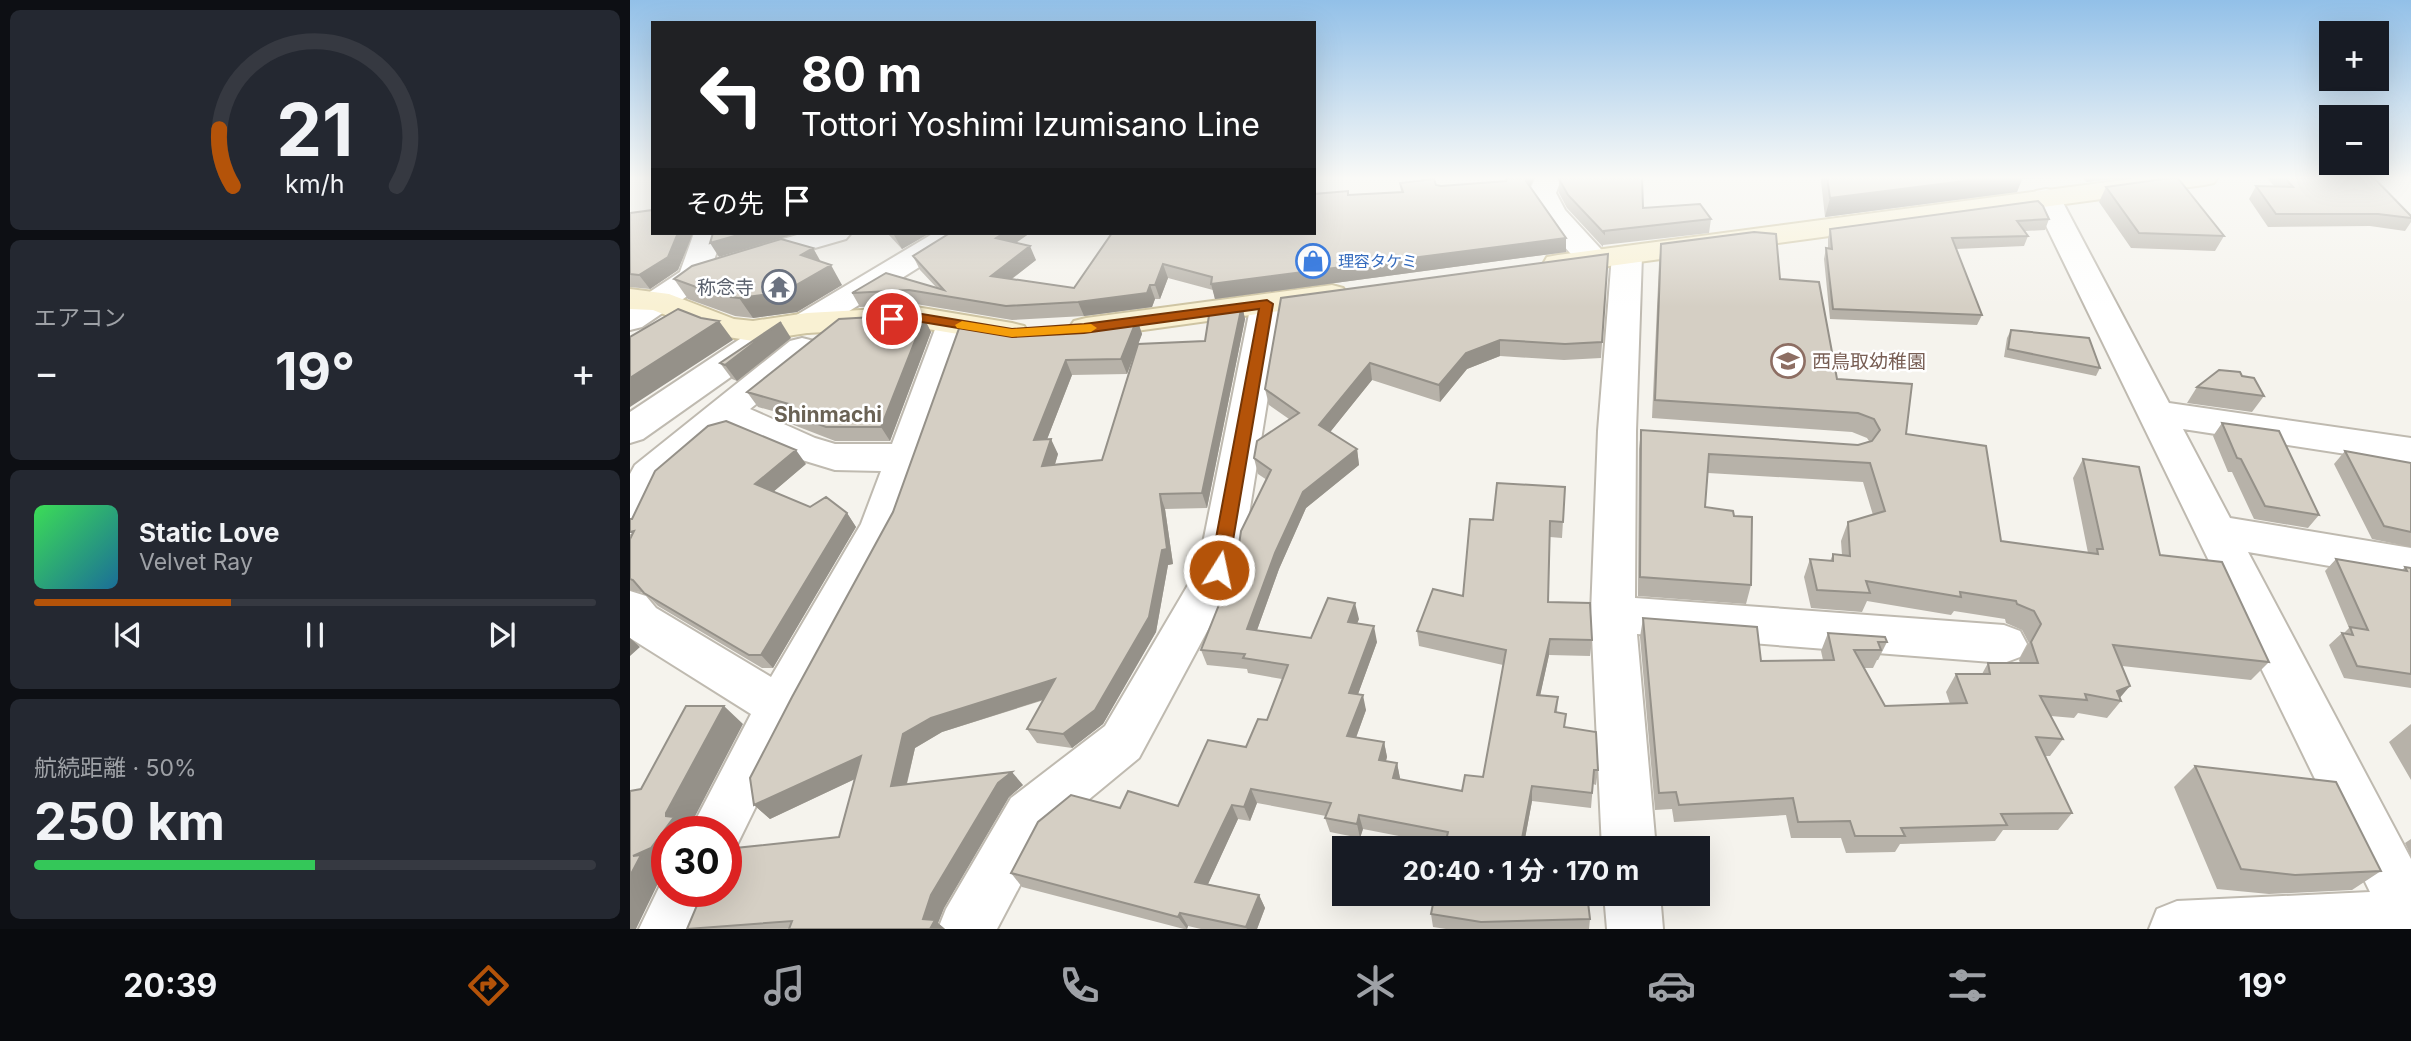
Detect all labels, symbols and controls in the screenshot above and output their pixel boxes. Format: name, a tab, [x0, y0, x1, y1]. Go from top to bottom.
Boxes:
map controls	[2319, 21, 2389, 175]
button: +	[2319, 21, 2389, 91]
text: 80 m	[801, 45, 922, 104]
icon: left	[686, 49, 777, 140]
text: 21	[276, 85, 354, 174]
text: Tottori Yoshimi Izumisano Line	[801, 105, 1260, 144]
button: −	[2319, 105, 2389, 175]
text: km/h	[285, 169, 345, 199]
icon: arrive	[778, 182, 816, 220]
text: その先	[686, 188, 764, 219]
shop icon: 理容タケミ	[1294, 242, 1332, 280]
place label: 理容タケミ	[1338, 251, 1418, 271]
temple icon: 称念寺	[760, 268, 798, 306]
place label: 称念寺	[697, 276, 754, 299]
pin	[862, 289, 922, 349]
icon: arrive	[873, 300, 911, 338]
text: エアコン	[34, 304, 126, 332]
text: 19°	[275, 340, 355, 403]
school or university icon: 西鳥取幼稚園	[1769, 342, 1807, 380]
text: −	[34, 349, 59, 395]
text: +	[571, 349, 596, 395]
place label: 西鳥取幼稚園	[1812, 350, 1926, 373]
district label: Shinmachi	[774, 402, 882, 427]
text: Static Love	[139, 517, 280, 548]
position arrow	[1182, 533, 1256, 607]
text: Velvet Ray	[139, 548, 253, 576]
icon: previous	[109, 616, 147, 654]
icon: pause	[296, 616, 334, 654]
icon: next	[483, 616, 521, 654]
text: 航続距離 · 50%	[34, 754, 197, 782]
text: 250 km	[34, 790, 225, 853]
speed limit sign: 30	[651, 816, 742, 907]
text: 20:40 · 1 分 · 170 m	[1403, 855, 1639, 886]
icon: directions	[464, 961, 513, 1010]
icon: music	[760, 961, 809, 1010]
icon: phone	[1055, 961, 1104, 1010]
icon: climate	[1351, 961, 1400, 1010]
icon: car	[1647, 961, 1696, 1010]
icon: filters	[1943, 961, 1992, 1010]
text: 20:39	[123, 966, 217, 1005]
text: 19°	[2238, 966, 2288, 1005]

